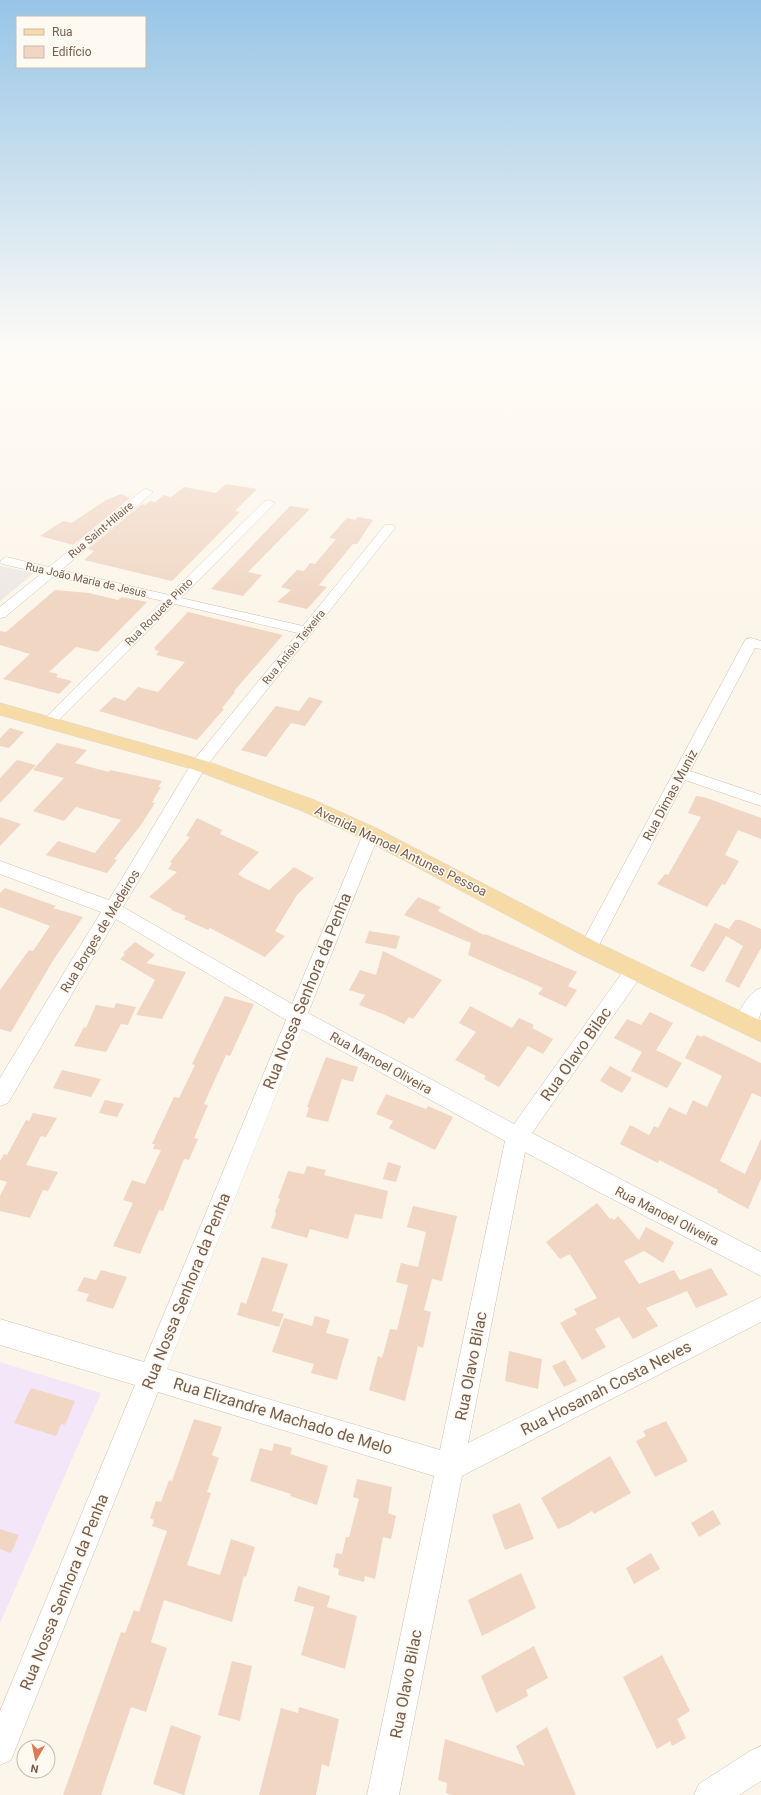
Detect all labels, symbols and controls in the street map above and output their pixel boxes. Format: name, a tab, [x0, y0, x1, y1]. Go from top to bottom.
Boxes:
legend	[16, 16, 146, 68]
text: Rua	[52, 25, 73, 39]
text: Edifício	[52, 45, 92, 59]
street label: Rua Saint-Hilaire	[66, 499, 136, 561]
street label: Rua João Maria de Jesus	[24, 560, 148, 600]
street label: Rua Roquete Pinto	[122, 575, 196, 649]
street label: Rua Anísio Teixeira	[260, 607, 328, 687]
street label: Rua Dimas Muniz	[640, 746, 701, 843]
street label: Avenida Manoel Antunes Pessoa	[313, 803, 489, 899]
street label: Rua Borges de Medeiros	[57, 867, 143, 995]
street label: Rua Nossa Senhora da Penha	[259, 890, 355, 1092]
street label: Rua Olavo Bilac	[537, 1003, 615, 1105]
street label: Rua Manoel Oliveira	[327, 1029, 435, 1097]
street label: Rua Manoel Oliveira	[613, 1183, 721, 1249]
street label: Rua Nossa Senhora da Penha	[138, 1190, 234, 1392]
street label: Rua Olavo Bilac	[451, 1310, 491, 1422]
street label: Rua Hosanah Costa Neves	[517, 1337, 695, 1439]
street label: Rua Elizandre Machado de Melo	[171, 1374, 395, 1458]
street label: Rua Nossa Senhora da Penha	[16, 1491, 112, 1693]
street label: Rua Olavo Bilac	[386, 1628, 426, 1740]
north arrow	[16, 1739, 56, 1779]
text: N	[29, 1761, 39, 1775]

